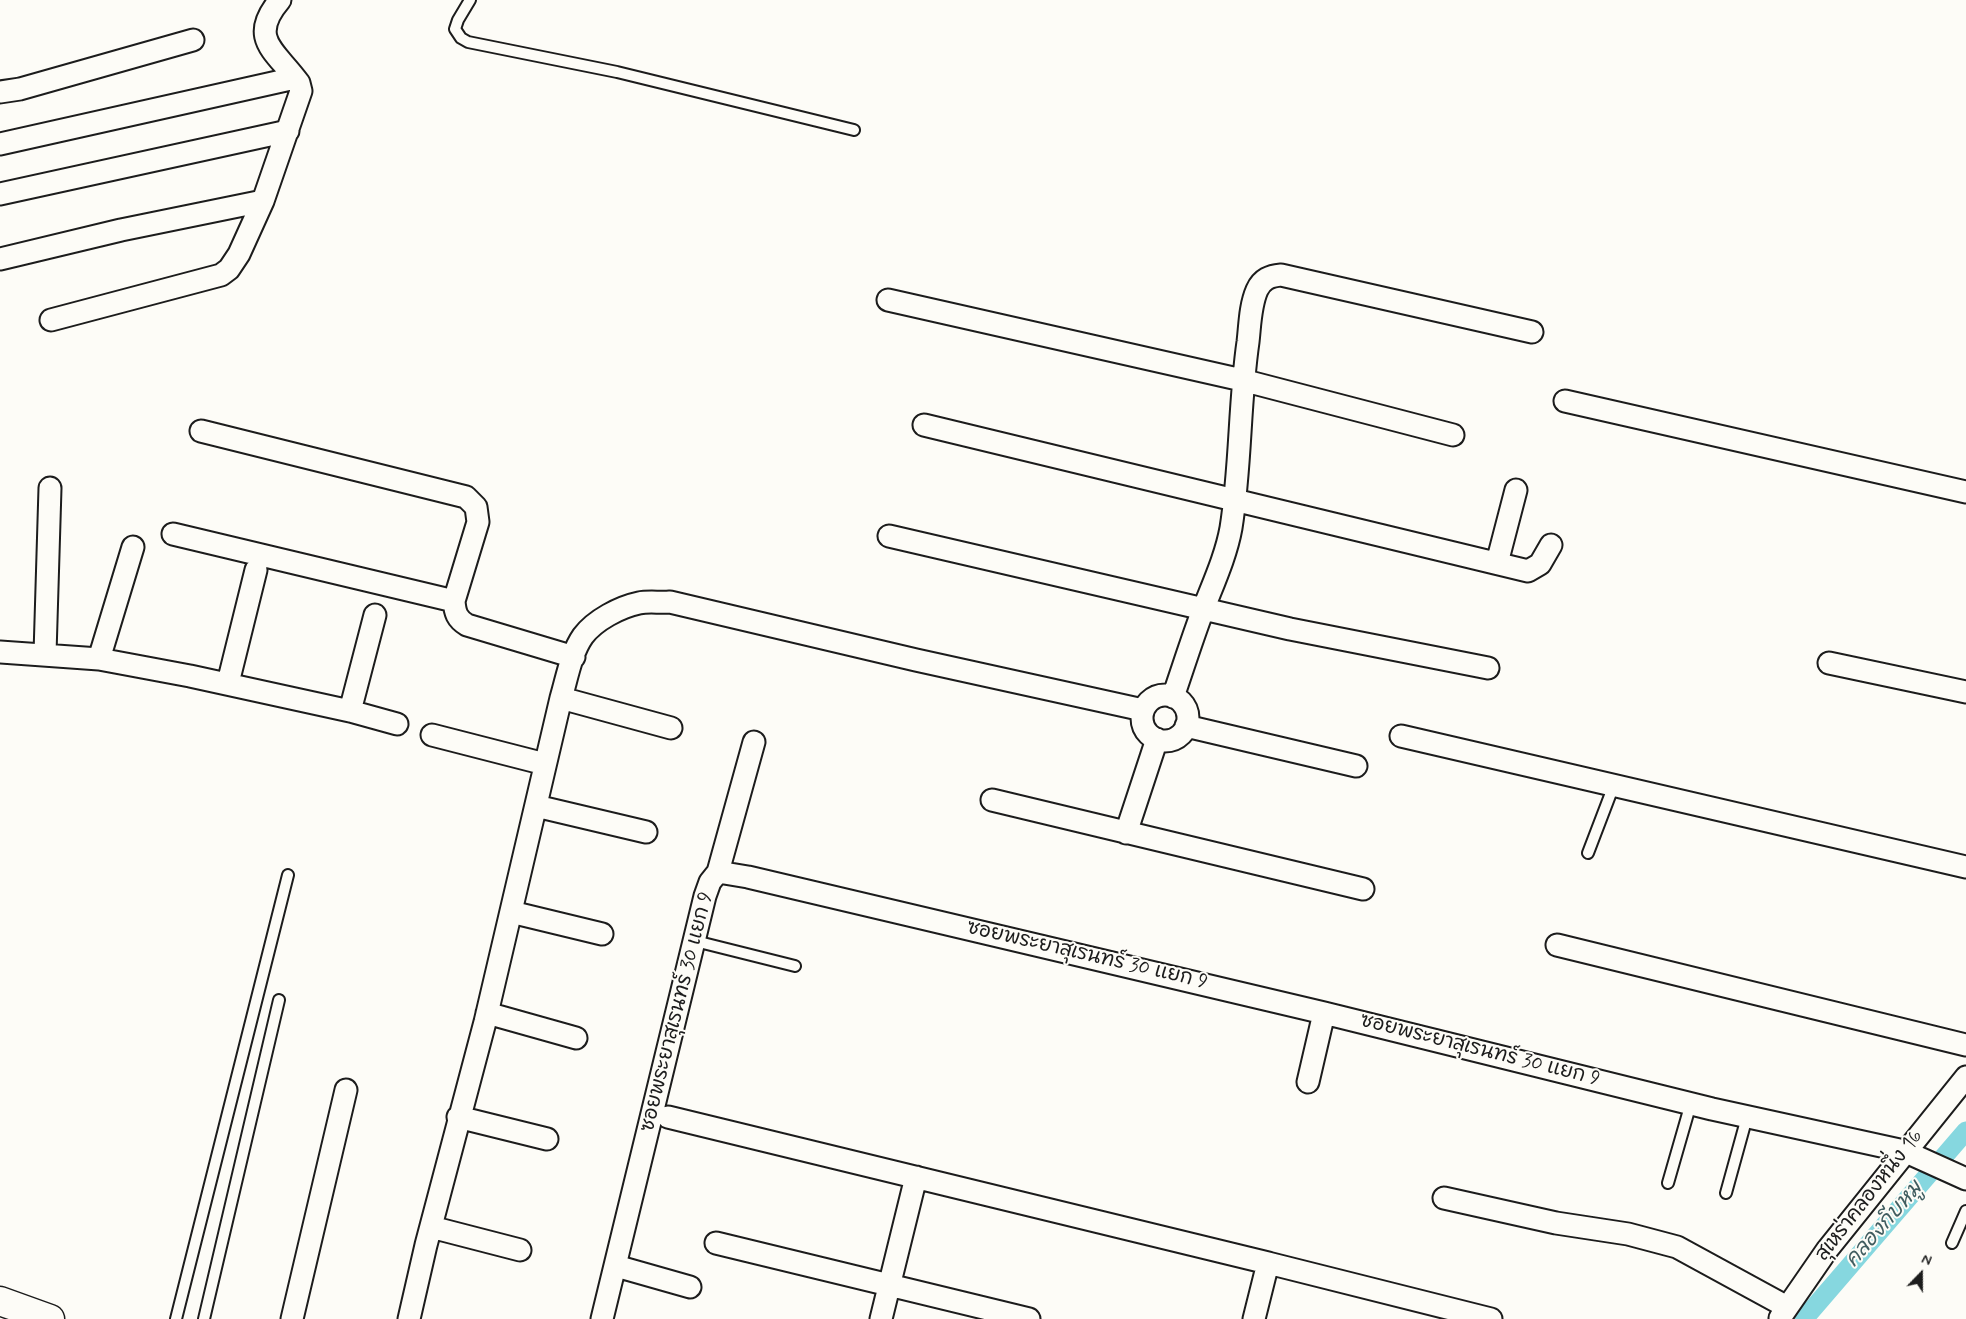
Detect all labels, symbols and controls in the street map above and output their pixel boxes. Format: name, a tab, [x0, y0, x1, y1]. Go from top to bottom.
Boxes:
street label: ซอยพระยาสุเรนทร์ 30 แยก 9	[637, 889, 719, 1135]
street label: ซอยพระยาสุเรนทร์ 30 แยก 9	[964, 917, 1210, 995]
street label: ซอยพระยาสุเรนทร์ 30 แยก 9	[1357, 1010, 1603, 1092]
street label: สุเหร่าคลองหนึ่ง 16	[1811, 1125, 1929, 1267]
water label: คลองกีบหมู	[1841, 1177, 1929, 1273]
north arrow	[1896, 1249, 1946, 1299]
text: N	[1919, 1250, 1934, 1270]

